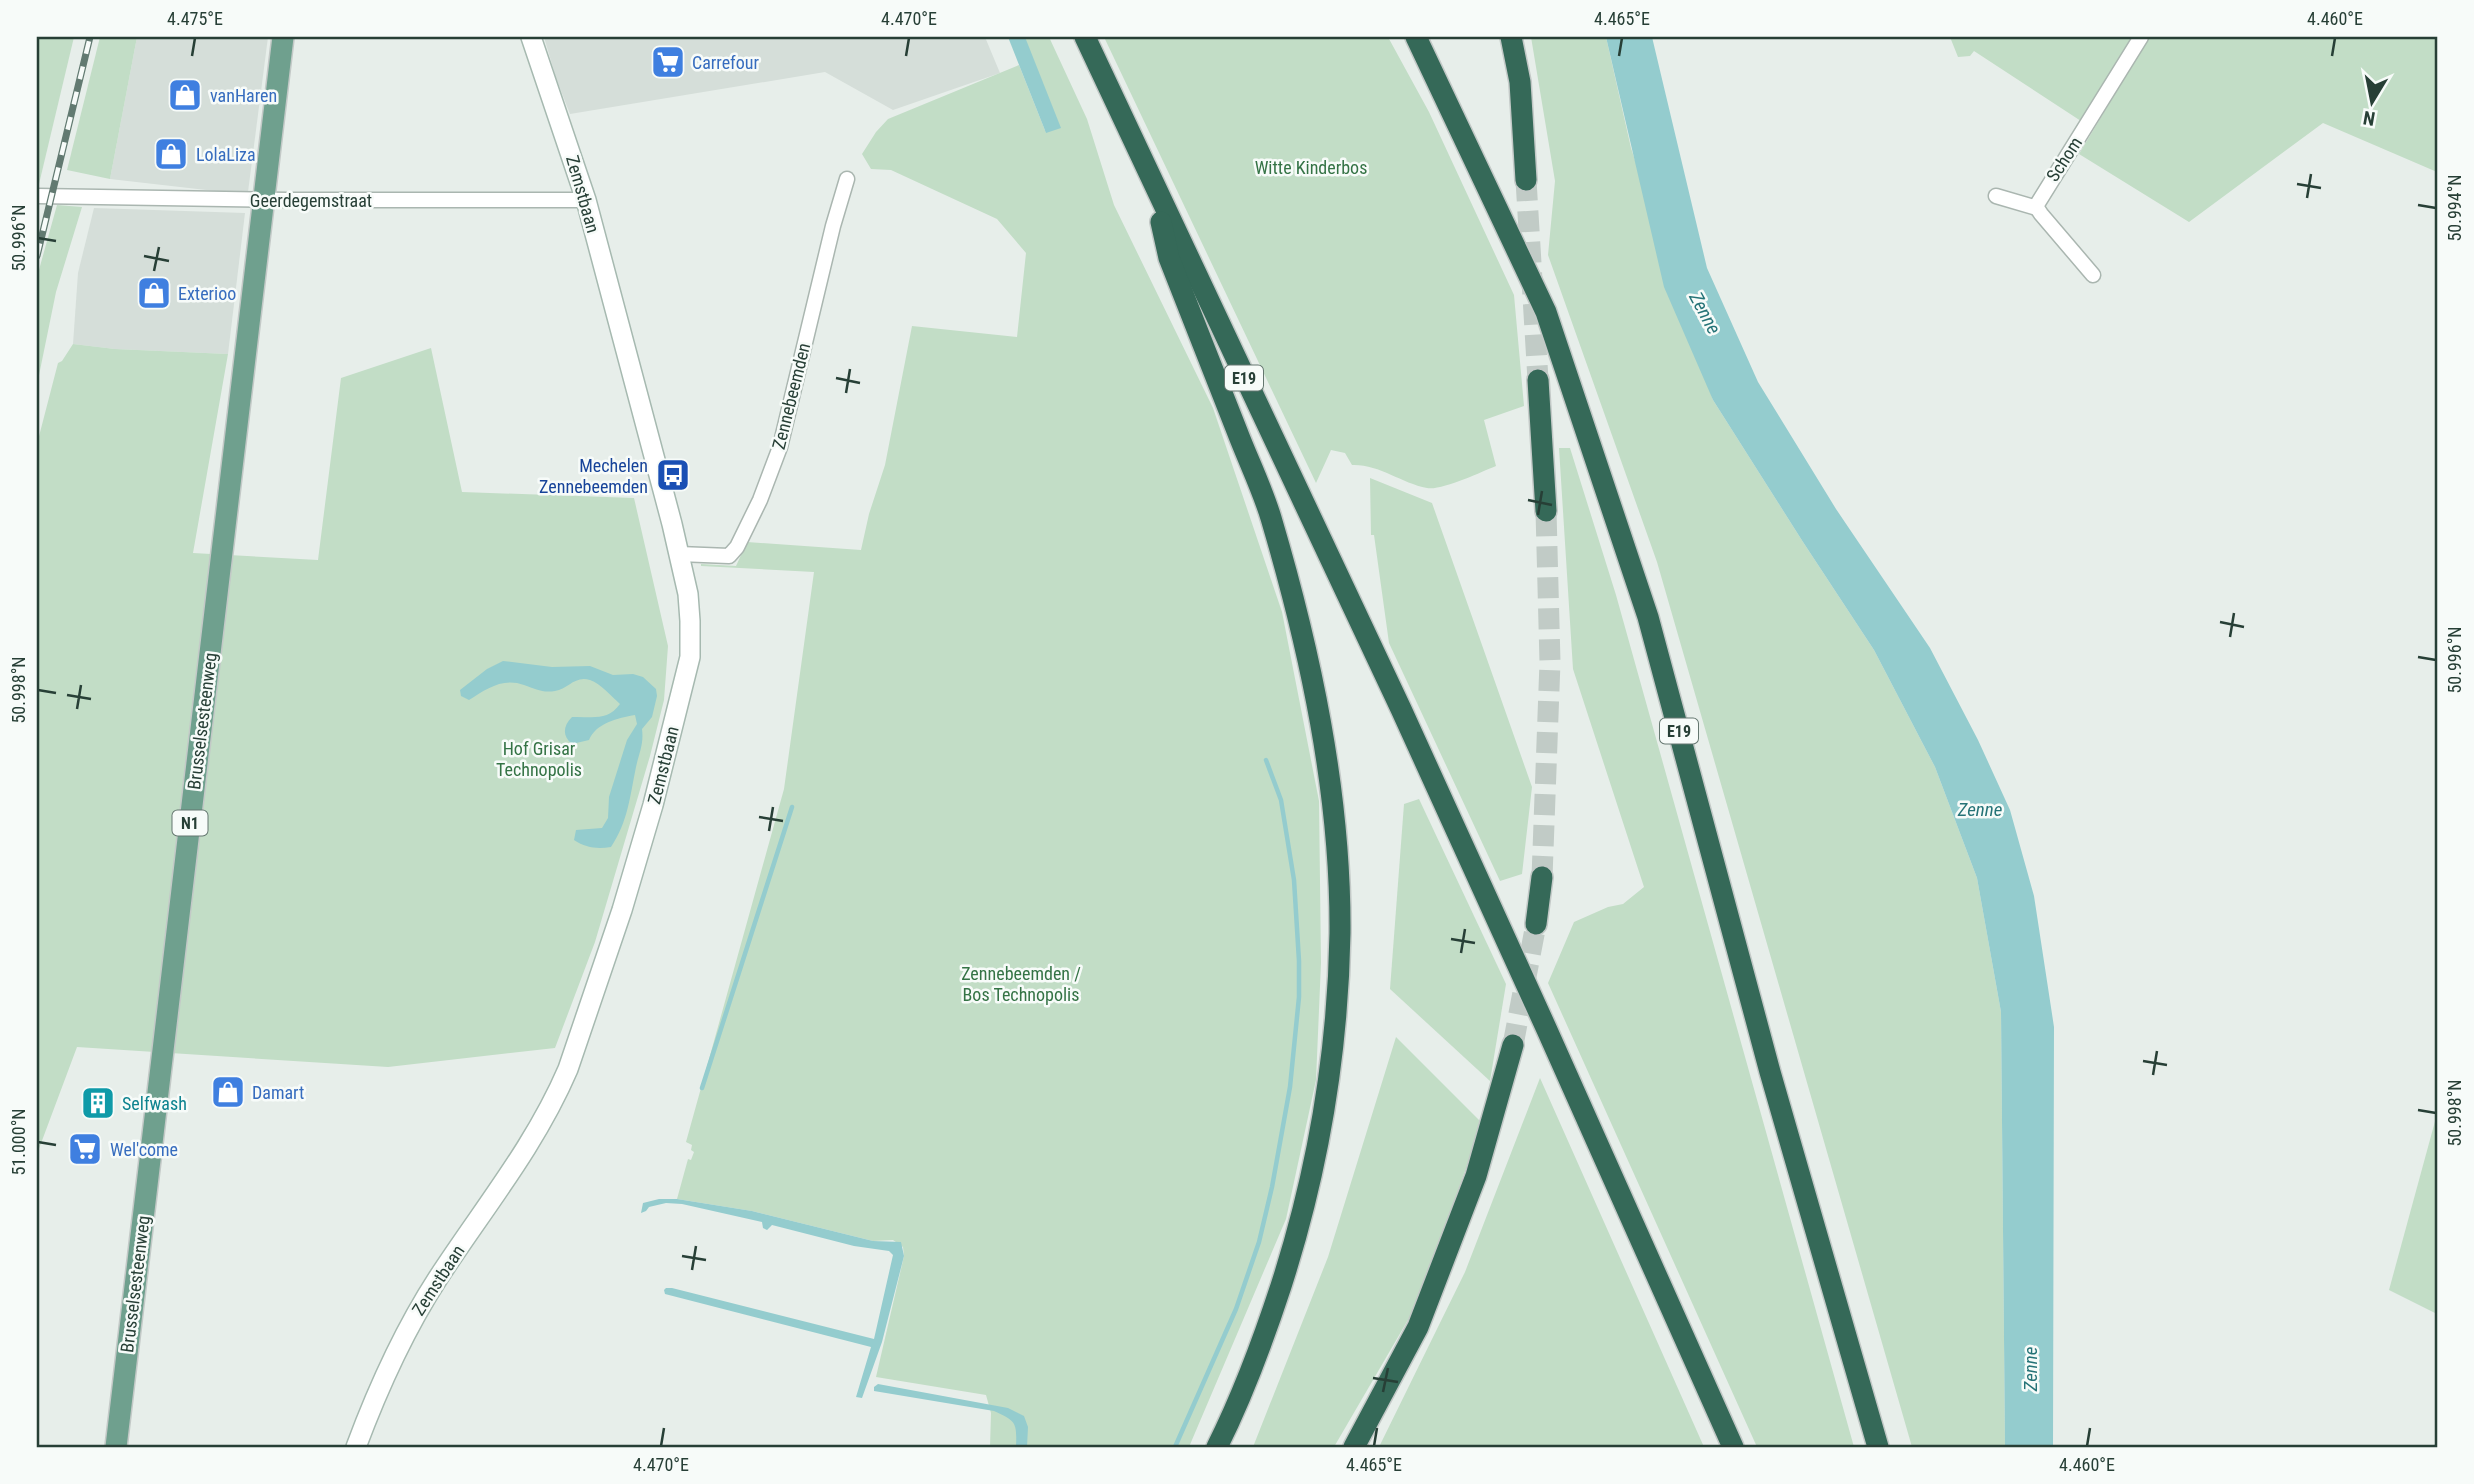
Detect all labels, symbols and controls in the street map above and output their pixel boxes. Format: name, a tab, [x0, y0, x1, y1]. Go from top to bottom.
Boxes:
text: 4.475°E	[167, 8, 223, 29]
text: 4.470°E	[881, 8, 937, 29]
text: 4.465°E	[1594, 8, 1650, 29]
text: 4.460°E	[2307, 8, 2363, 29]
supermarket icon: Carrefour	[649, 43, 687, 81]
place label: Carrefour	[692, 52, 759, 73]
north arrow	[2338, 66, 2408, 136]
shop icon: vanHaren	[166, 76, 204, 114]
place label: vanHaren	[210, 85, 277, 106]
text: N	[2361, 106, 2377, 131]
street label: Schom	[2042, 133, 2086, 185]
shop icon: LolaLiza	[152, 135, 190, 173]
place label: LolaLiza	[196, 144, 256, 165]
street label: Zemstbaan	[562, 153, 604, 235]
park label: Witte Kinderbos	[1255, 157, 1367, 178]
text: 50.994°N	[2444, 174, 2465, 242]
street label: Geerdegemstraat	[250, 190, 372, 211]
text: 50.996°N	[8, 204, 29, 272]
shop icon: Exterioo	[135, 274, 173, 312]
place label: Exterioo	[178, 283, 236, 304]
water label: Zenne	[1684, 287, 1726, 338]
street label: Zennebeemden	[768, 341, 814, 451]
road number: E19	[1225, 366, 1263, 390]
place label: Mechelen Zennebeemden	[539, 455, 648, 497]
bus stop icon: Mechelen Zennebeemden	[654, 456, 692, 494]
text: 50.996°N	[2444, 626, 2465, 694]
street label: Brusselsesteenweg	[183, 651, 221, 791]
text: 50.998°N	[8, 656, 29, 724]
road number: E19	[1660, 718, 1698, 744]
street label: Zemstbaan	[643, 724, 683, 806]
park label: Hof Grisar Technopolis	[496, 738, 582, 780]
water label: Zenne	[1957, 798, 2002, 821]
road number: N1	[172, 810, 208, 836]
park label: Zennebeemden / Bos Technopolis	[961, 963, 1081, 1005]
shop icon: Damart	[209, 1073, 247, 1111]
text: 50.998°N	[2444, 1079, 2465, 1147]
place label: Damart	[252, 1082, 304, 1103]
building icon: Selfwash	[79, 1084, 117, 1122]
place label: Selfwash	[122, 1093, 187, 1114]
text: 51.000°N	[8, 1108, 29, 1176]
supermarket icon: Wel'come	[66, 1130, 104, 1168]
place label: Wel'come	[110, 1139, 178, 1160]
street label: Brusselsesteenweg	[116, 1214, 154, 1354]
street label: Zemstbaan	[408, 1241, 468, 1319]
water label: Zenne	[2019, 1347, 2042, 1392]
text: 4.470°E	[633, 1454, 689, 1475]
text: 4.465°E	[1346, 1454, 1402, 1475]
text: 4.460°E	[2059, 1454, 2115, 1475]

